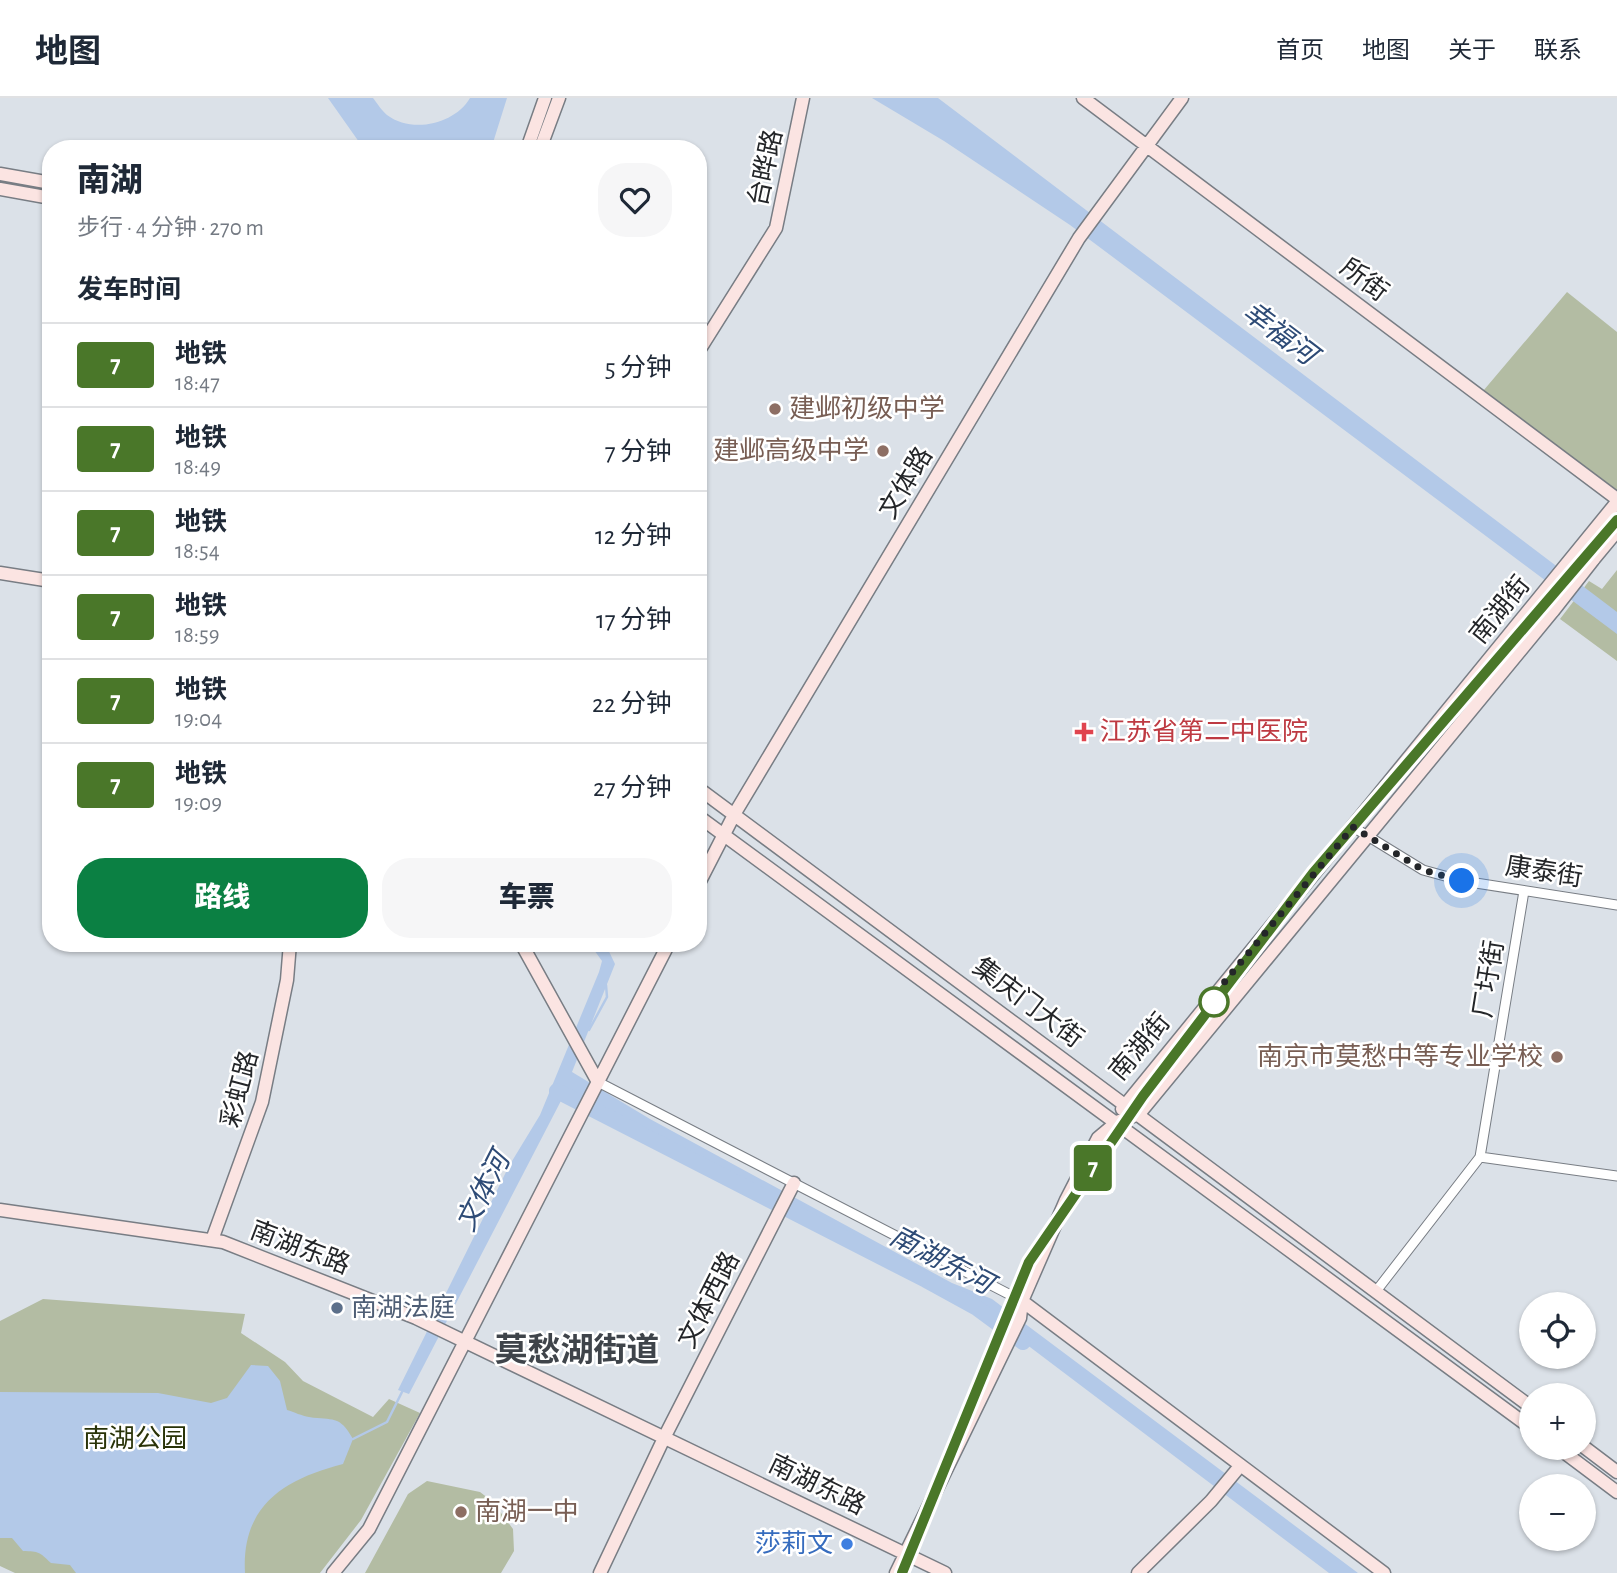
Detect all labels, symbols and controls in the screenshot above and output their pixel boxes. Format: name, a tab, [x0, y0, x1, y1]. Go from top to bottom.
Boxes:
text: 地图	[35, 36, 101, 69]
text: 首页	[1276, 39, 1324, 63]
text: 地图	[1362, 39, 1410, 63]
text: 关于	[1448, 39, 1496, 63]
text: 联系	[1534, 39, 1582, 63]
street label: 台晔路	[744, 127, 787, 209]
button: heart	[598, 163, 672, 237]
text: 南湖	[77, 165, 143, 198]
text: 步行 · 4 分钟 · 270 m	[77, 217, 264, 240]
street label: 所街	[1335, 253, 1393, 306]
text: 发车时间	[77, 277, 181, 303]
water label: 幸福河	[1237, 296, 1326, 373]
text: 地铁	[175, 341, 227, 367]
text: 7	[110, 353, 121, 377]
text: 5 分钟	[605, 355, 672, 381]
text: 18:47	[175, 372, 220, 395]
place label: 建邺初级中学	[789, 394, 945, 422]
marker: 建邺初级中学	[767, 401, 783, 417]
text: 地铁	[175, 425, 227, 451]
place label: 建邺高级中学	[713, 436, 869, 464]
text: 7	[110, 437, 121, 461]
text: 7 分钟	[605, 439, 672, 465]
street label: 文体路	[874, 442, 937, 523]
marker: 建邺高级中学	[875, 443, 891, 459]
text: 18:49	[175, 456, 221, 479]
text: 地铁	[175, 509, 227, 535]
text: 7	[110, 521, 121, 545]
text: 12 分钟	[595, 523, 672, 549]
text: 18:54	[175, 540, 220, 563]
street label: 南湖街	[1465, 571, 1535, 648]
text: 地铁	[175, 593, 227, 619]
text: 7	[110, 605, 121, 629]
text: 17 分钟	[596, 607, 672, 633]
text: 18:59	[175, 624, 220, 647]
text: 地铁	[175, 677, 227, 703]
text: 7	[110, 689, 121, 713]
text: 22 分钟	[592, 691, 672, 717]
text: 19:04	[175, 708, 222, 731]
place label: 江苏省第二中医院	[1100, 717, 1308, 745]
marker: 江苏省第二中医院	[1074, 722, 1094, 742]
text: 地铁	[175, 761, 227, 787]
text: 7	[110, 773, 121, 797]
text: 27 分钟	[593, 775, 672, 801]
text: 19:09	[175, 792, 222, 815]
street label: 康泰街	[1503, 852, 1585, 891]
button: 路线	[77, 858, 368, 938]
button: 车票	[382, 858, 672, 938]
your location	[1444, 863, 1479, 898]
street label: 厂圩街	[1469, 938, 1508, 1020]
street label: 集庆门大街	[968, 952, 1089, 1053]
unlabelled marker	[1199, 987, 1229, 1017]
street label: 南湖街	[1104, 1008, 1175, 1085]
place label: 南京市莫愁中等专业学校	[1257, 1042, 1543, 1070]
street label: 彩虹路	[216, 1048, 263, 1130]
marker: 南京市莫愁中等专业学校	[1549, 1049, 1565, 1065]
water label: 文体河	[451, 1143, 518, 1236]
line badge: 7	[1070, 1145, 1116, 1191]
text: 7	[1088, 1156, 1098, 1180]
street label: 南湖东路	[247, 1216, 354, 1279]
water label: 南湖东河	[885, 1221, 1002, 1302]
street label: 文体西路	[673, 1247, 744, 1352]
map controls	[1519, 1292, 1596, 1551]
button: locate	[1519, 1292, 1596, 1369]
place label: 南湖法庭	[351, 1293, 455, 1321]
marker: 南湖法庭	[329, 1300, 345, 1316]
district label: 莫愁湖街道	[495, 1332, 660, 1368]
button: +	[1519, 1383, 1596, 1460]
park label: 南湖公园	[83, 1425, 187, 1452]
street label: 南湖东路	[765, 1450, 870, 1519]
button: −	[1519, 1474, 1596, 1551]
place label: 南湖一中	[475, 1498, 579, 1525]
marker: 南湖一中	[453, 1504, 469, 1520]
place label: 莎莉文	[755, 1530, 833, 1557]
marker: 莎莉文	[839, 1536, 855, 1552]

